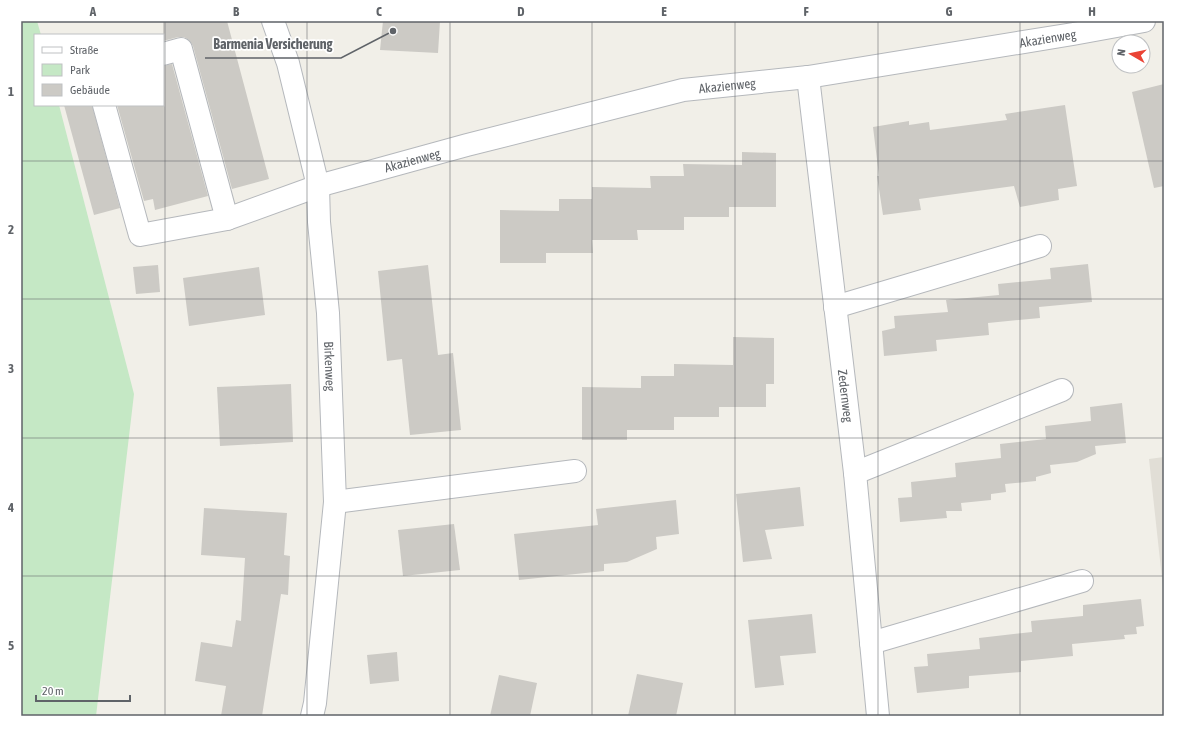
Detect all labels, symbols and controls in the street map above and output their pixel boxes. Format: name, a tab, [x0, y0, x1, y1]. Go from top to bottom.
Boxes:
text: A	[89, 4, 97, 19]
text: B	[233, 4, 240, 19]
text: C	[376, 4, 382, 19]
text: D	[517, 4, 525, 19]
text: E	[661, 4, 667, 19]
text: F	[803, 4, 809, 19]
text: G	[946, 4, 953, 19]
text: H	[1088, 4, 1096, 19]
street label: Akazienweg	[1018, 27, 1078, 51]
callout: Barmenia Versicherung	[205, 32, 341, 58]
legend	[34, 34, 164, 106]
north arrow	[1111, 34, 1151, 74]
text: Barmenia Versicherung	[213, 36, 334, 52]
text: Straße	[70, 43, 98, 57]
text: N	[1115, 48, 1128, 57]
text: Park	[70, 63, 91, 77]
street label: Akazienweg	[698, 75, 757, 96]
text: Gebäude	[70, 83, 110, 97]
text: 1	[8, 84, 14, 99]
street label: Akazienweg	[383, 146, 442, 175]
text: 2	[8, 222, 14, 237]
street label: Birkenweg	[321, 341, 338, 392]
text: 3	[8, 361, 14, 376]
street label: Zedernweg	[835, 369, 856, 423]
text: 4	[7, 500, 14, 515]
text: 5	[8, 638, 14, 653]
scale bar	[36, 677, 130, 703]
text: 20 m	[42, 684, 64, 698]

